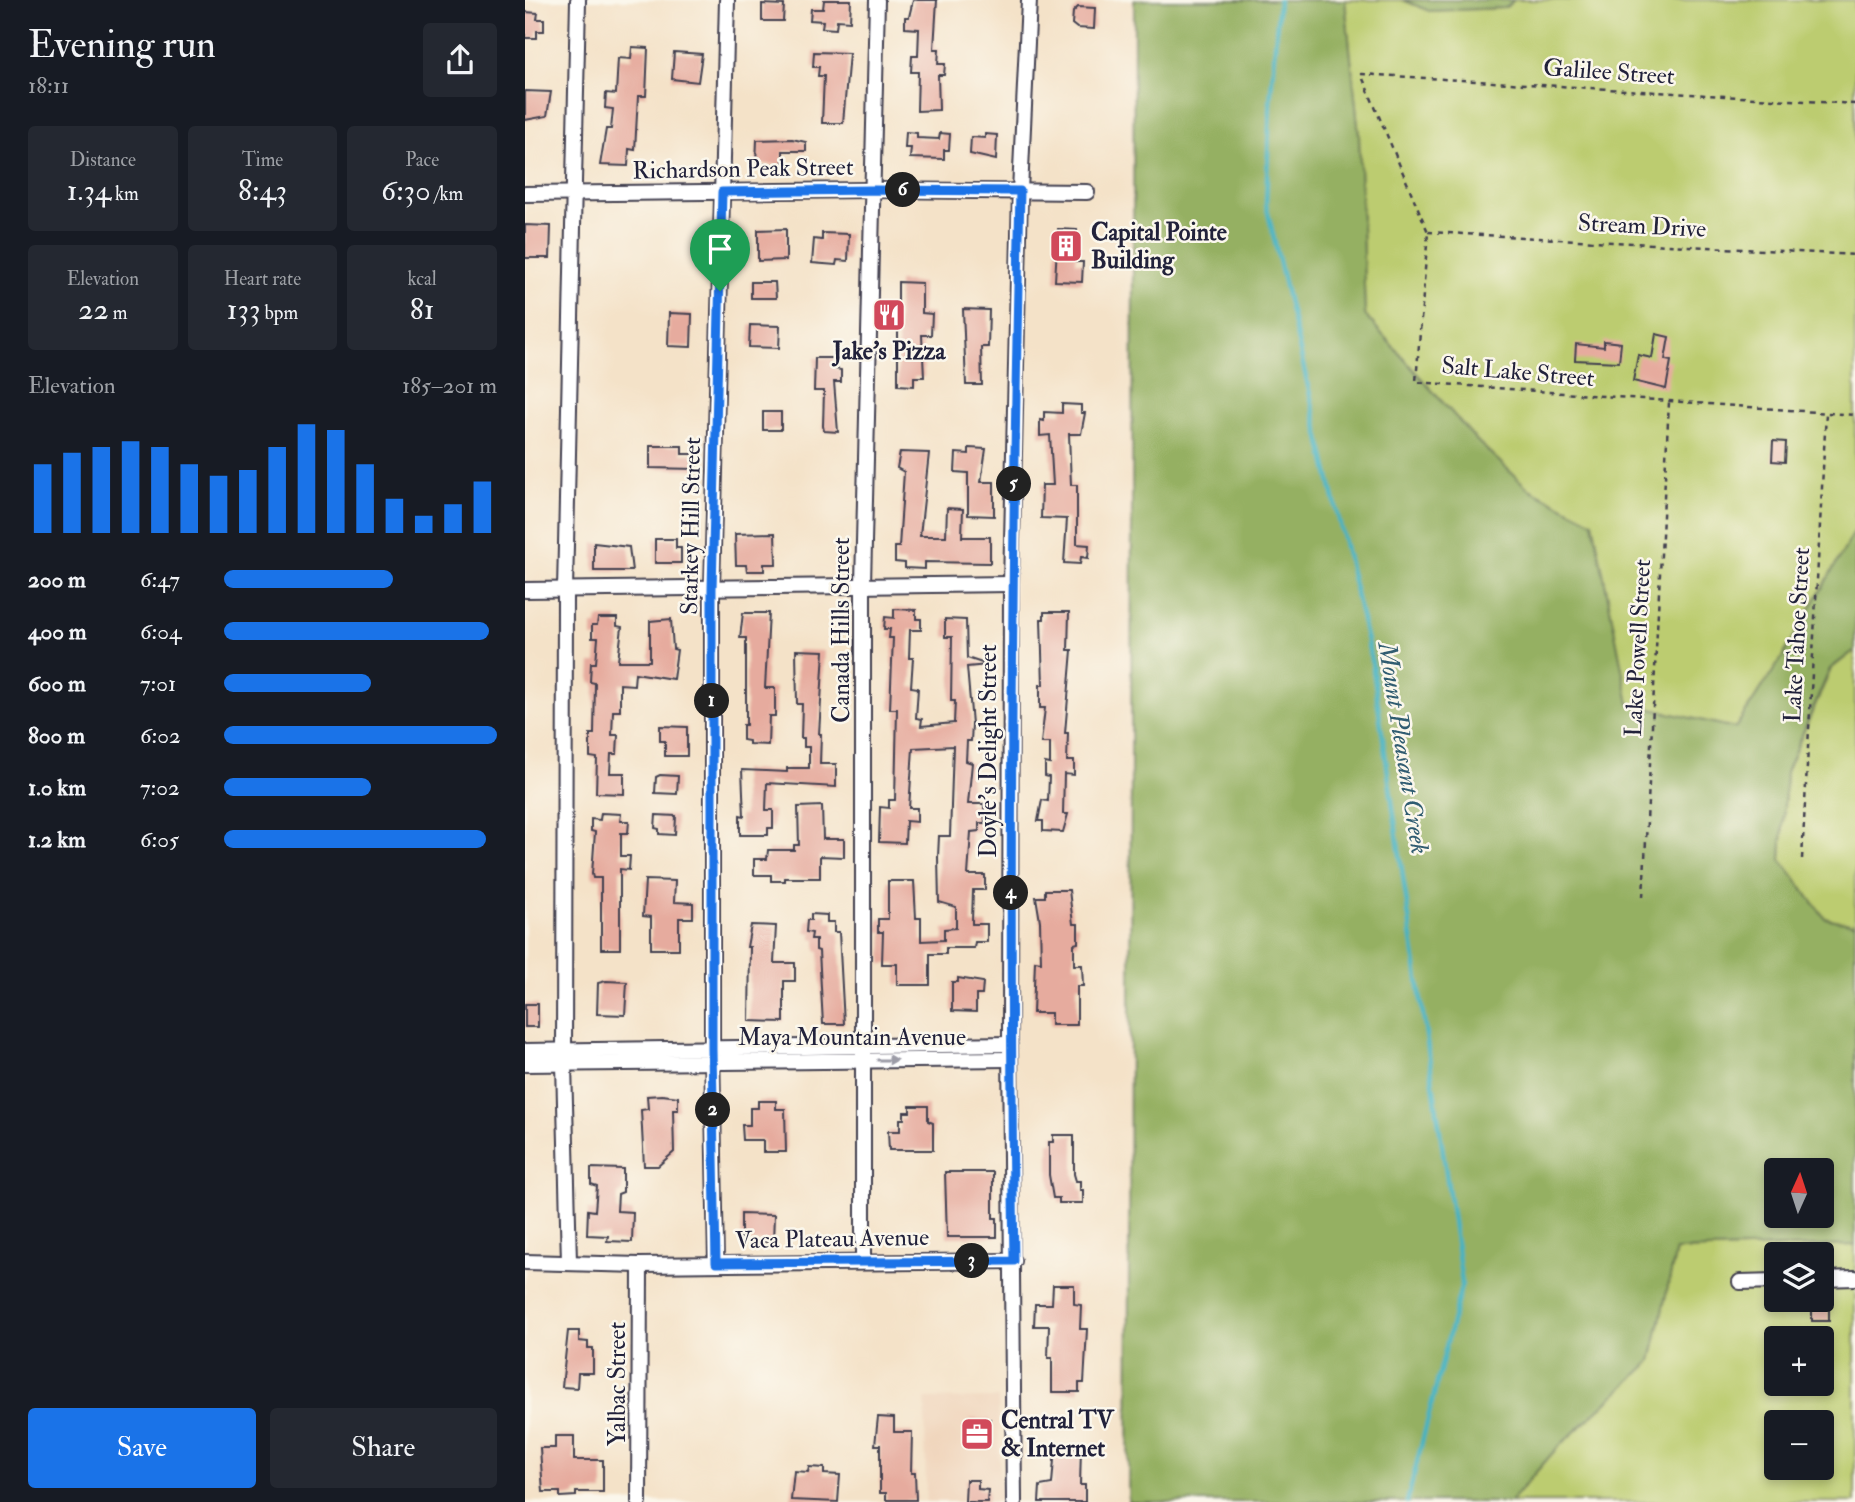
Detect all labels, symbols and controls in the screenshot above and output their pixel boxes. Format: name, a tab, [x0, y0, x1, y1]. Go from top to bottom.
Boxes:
text: Evening run	[28, 21, 216, 69]
button: share	[423, 23, 497, 97]
street label: Galilee Street	[1542, 52, 1676, 92]
text: 18:11	[28, 71, 69, 100]
text: Distance	[70, 148, 136, 172]
text: Time	[242, 148, 283, 172]
text: Pace	[405, 148, 439, 172]
street label: Richardson Peak Street	[632, 152, 854, 186]
text: 1.34	[67, 172, 111, 209]
text: 8:43	[238, 172, 287, 209]
text: 6:30	[381, 172, 431, 209]
pin: 6	[885, 172, 921, 208]
text: 6	[898, 177, 907, 201]
text: km	[111, 182, 139, 206]
text: /km	[431, 182, 463, 206]
street label: Stream Drive	[1577, 207, 1707, 245]
place label: Capital Pointe Building	[1091, 217, 1227, 276]
pin	[690, 219, 750, 291]
building icon: Capital Pointe Building	[1047, 227, 1085, 265]
icon: arrive	[701, 230, 739, 268]
text: Elevation	[67, 267, 139, 291]
text: Heart rate	[224, 267, 301, 291]
text: kcal	[408, 267, 437, 291]
text: 22	[78, 291, 109, 328]
text: 133	[227, 291, 261, 328]
text: 81	[410, 291, 435, 328]
restaurant icon: Jake's Pizza	[870, 296, 908, 334]
text: m	[109, 301, 127, 325]
text: bpm	[261, 301, 298, 325]
place label: Jake's Pizza	[832, 336, 946, 367]
street label: Salt Lake Street	[1440, 350, 1596, 394]
text: Elevation	[28, 371, 116, 400]
text: 185–201 m	[402, 371, 497, 400]
street label: Starkey Hill Street	[674, 437, 708, 615]
pin: 5	[997, 466, 1031, 502]
text: 5	[1009, 471, 1018, 495]
street label: Canada Hills Street	[826, 537, 857, 723]
street label: Lake Tahoe Street	[1777, 546, 1817, 723]
street label: Lake Powell Street	[1618, 558, 1658, 738]
text: 200 m	[28, 565, 86, 594]
text: 6:47	[140, 565, 180, 594]
text: 400 m	[28, 617, 87, 646]
text: 6:04	[140, 617, 181, 646]
water label: Mount Pleasant Creek	[1370, 638, 1436, 856]
street label: Doyle's Delight Street	[973, 644, 1004, 858]
text: 600 m	[28, 669, 86, 698]
text: 7:01	[140, 669, 176, 698]
pin: 1	[695, 684, 729, 718]
text: 1	[708, 688, 715, 712]
text: 800 m	[28, 721, 85, 750]
text: 6:02	[140, 721, 181, 750]
text: 1.0 km	[28, 773, 86, 802]
text: 7:02	[140, 773, 180, 802]
text: 1.2 km	[28, 825, 86, 854]
text: 6:05	[140, 825, 179, 854]
pin: 4	[993, 876, 1029, 910]
text: 4	[1005, 880, 1016, 904]
street label: Maya Mountain Avenue	[738, 1022, 966, 1053]
one-way arrow	[876, 1054, 898, 1066]
pin: 2	[695, 1092, 731, 1128]
text: 2	[708, 1097, 717, 1121]
north arrow	[1764, 1158, 1834, 1228]
map controls	[1764, 1158, 1834, 1480]
street label: Vaca Plateau Avenue	[735, 1222, 929, 1256]
button: layers	[1764, 1242, 1834, 1312]
pin: 3	[955, 1244, 989, 1278]
text: 3	[968, 1248, 975, 1272]
street label: Yalbac Street	[602, 1322, 633, 1446]
button: +	[1764, 1326, 1834, 1396]
place label: Central TV & Internet	[1001, 1405, 1115, 1464]
button: Save	[28, 1408, 256, 1488]
button: Share	[270, 1408, 497, 1488]
button: −	[1764, 1410, 1834, 1480]
office icon: Central TV & Internet	[958, 1415, 996, 1453]

